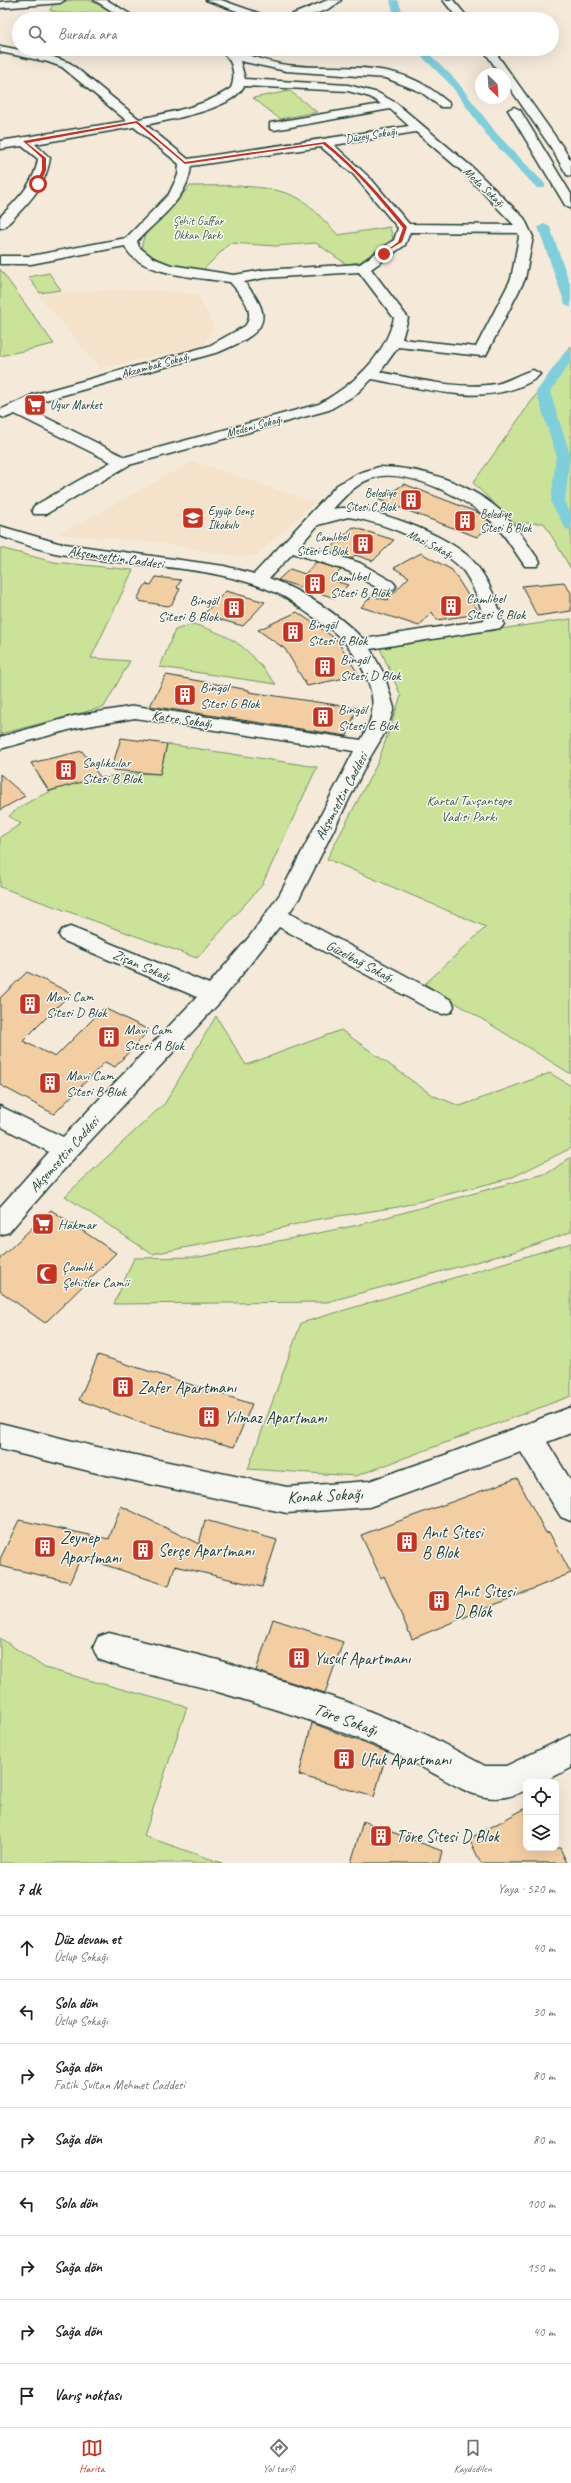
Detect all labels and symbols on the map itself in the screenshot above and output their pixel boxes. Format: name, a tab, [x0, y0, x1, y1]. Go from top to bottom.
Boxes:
north arrow	[475, 68, 511, 104]
street label: Düzey Sokağı	[344, 123, 399, 147]
street label: Moda Sokağı	[460, 163, 509, 211]
route start	[29, 175, 47, 193]
park label: Şehit Gaffar Okkan Parkı	[173, 213, 225, 243]
route end	[375, 245, 393, 263]
street label: Akzambak Sokağı	[119, 348, 191, 382]
supermarket icon: Ugur Market	[22, 392, 48, 418]
place label: Ugur Market	[50, 397, 103, 413]
street label: Medeni Sokağı	[224, 411, 284, 441]
place label: Belediye Sitesi C Blok	[345, 485, 398, 515]
building icon: Belediye Sitesi C Blok	[398, 487, 424, 513]
place label: Eyyüp Genç İlkokulu	[208, 503, 254, 533]
school or university icon: Eyyüp Genç İlkokulu	[180, 505, 206, 531]
place label: Belediye Sitesi B Blok	[480, 506, 533, 536]
building icon: Belediye Sitesi B Blok	[452, 508, 478, 534]
street label: Mazi Sokağı	[405, 526, 456, 563]
place label: Camlıbel Sitesi E Blok	[296, 529, 350, 559]
building icon: Camlıbel Sitesi E Blok	[350, 531, 376, 557]
street label: Akşemsettin Caddesi	[67, 542, 167, 573]
place label: Camlıbel Sitesi B Blok	[330, 568, 392, 601]
building icon: Camlıbel Sitesi B Blok	[302, 571, 328, 597]
place label: Camlıbel Sitesi C Blok	[466, 590, 527, 623]
place label: Bingöl Sitesi B Blok	[158, 592, 221, 625]
building icon: Camlıbel Sitesi C Blok	[438, 593, 464, 619]
building icon: Bingöl Sitesi B Blok	[221, 595, 247, 621]
place label: Bingöl Sitesi C Blok	[308, 616, 369, 649]
building icon: Bingöl Sitesi C Blok	[280, 619, 306, 645]
place label: Bingöl Sitesi D Blok	[340, 651, 403, 684]
building icon: Bingöl Sitesi D Blok	[312, 654, 338, 680]
place label: Bingöl Sitesi G Blok	[200, 679, 261, 712]
building icon: Bingöl Sitesi G Blok	[172, 682, 198, 708]
place label: Bingöl Sitesi E Blok	[338, 701, 400, 734]
building icon: Bingöl Sitesi E Blok	[310, 704, 336, 730]
street label: Katre Sokağı	[151, 707, 215, 732]
street label: Akşemsettin Caddesi	[311, 748, 373, 843]
place label: Saglıkcılar Sitesi B Blok	[82, 754, 144, 787]
building icon: Saglıkcılar Sitesi B Blok	[53, 757, 79, 783]
park label: Kartal Tavşantepe Vadisi Parkı	[426, 792, 513, 825]
street label: Güzelbağ Sokağı	[323, 937, 397, 987]
street label: Zişan Sokağı	[111, 946, 174, 986]
place label: Mavi Cam Sitesi D Blok	[46, 988, 109, 1021]
building icon: Mavi Cam Sitesi D Blok	[17, 991, 43, 1017]
place label: Mavi Cam Sitesi A Blok	[124, 1021, 186, 1054]
building icon: Mavi Cam Sitesi A Blok	[96, 1024, 122, 1050]
place label: Mavi Cam Sitesi B Blok	[66, 1067, 128, 1100]
building icon: Mavi Cam Sitesi B Blok	[37, 1070, 63, 1096]
street label: Akşemsettin Caddesi	[26, 1111, 104, 1196]
supermarket icon: Hakmar	[30, 1211, 56, 1237]
place label: Hakmar	[58, 1216, 97, 1233]
place label: Çamlık Şehitler Camii	[62, 1258, 131, 1291]
mosque icon: Çamlık Şehitler Camii	[34, 1261, 60, 1287]
building icon: Zafer Apartmanı	[110, 1374, 136, 1400]
place label: Zafer Apartmanı	[138, 1377, 237, 1398]
building icon: Yılmaz Apartmanı	[196, 1404, 222, 1430]
place label: Yılmaz Apartmanı	[224, 1407, 328, 1428]
street label: Konak Sokağı	[287, 1483, 364, 1508]
place label: Anıt Sitesi B Blok	[422, 1522, 486, 1563]
place label: Zeynep Apartmanı	[60, 1527, 122, 1568]
building icon: Anıt Sitesi B Blok	[394, 1529, 420, 1555]
building icon: Zeynep Apartmanı	[32, 1534, 58, 1560]
building icon: Serçe Apartmanı	[130, 1537, 156, 1563]
place label: Serçe Apartmanı	[158, 1540, 255, 1561]
place label: Anıt Sitesi D Blok	[454, 1581, 518, 1622]
building icon: Anıt Sitesi D Blok	[426, 1588, 452, 1614]
building icon: Yusuf Apartmanı	[286, 1645, 312, 1671]
place label: Yusuf Apartmanı	[314, 1648, 411, 1669]
street label: Töre Sokağı	[311, 1698, 381, 1741]
building icon: Ufuk Apartmanı	[331, 1746, 357, 1772]
place label: Ufuk Apartmanı	[360, 1749, 452, 1770]
building icon: Töre Sitesi D Blok	[368, 1823, 394, 1849]
place label: Töre Sitesi D Blok	[396, 1826, 501, 1847]

